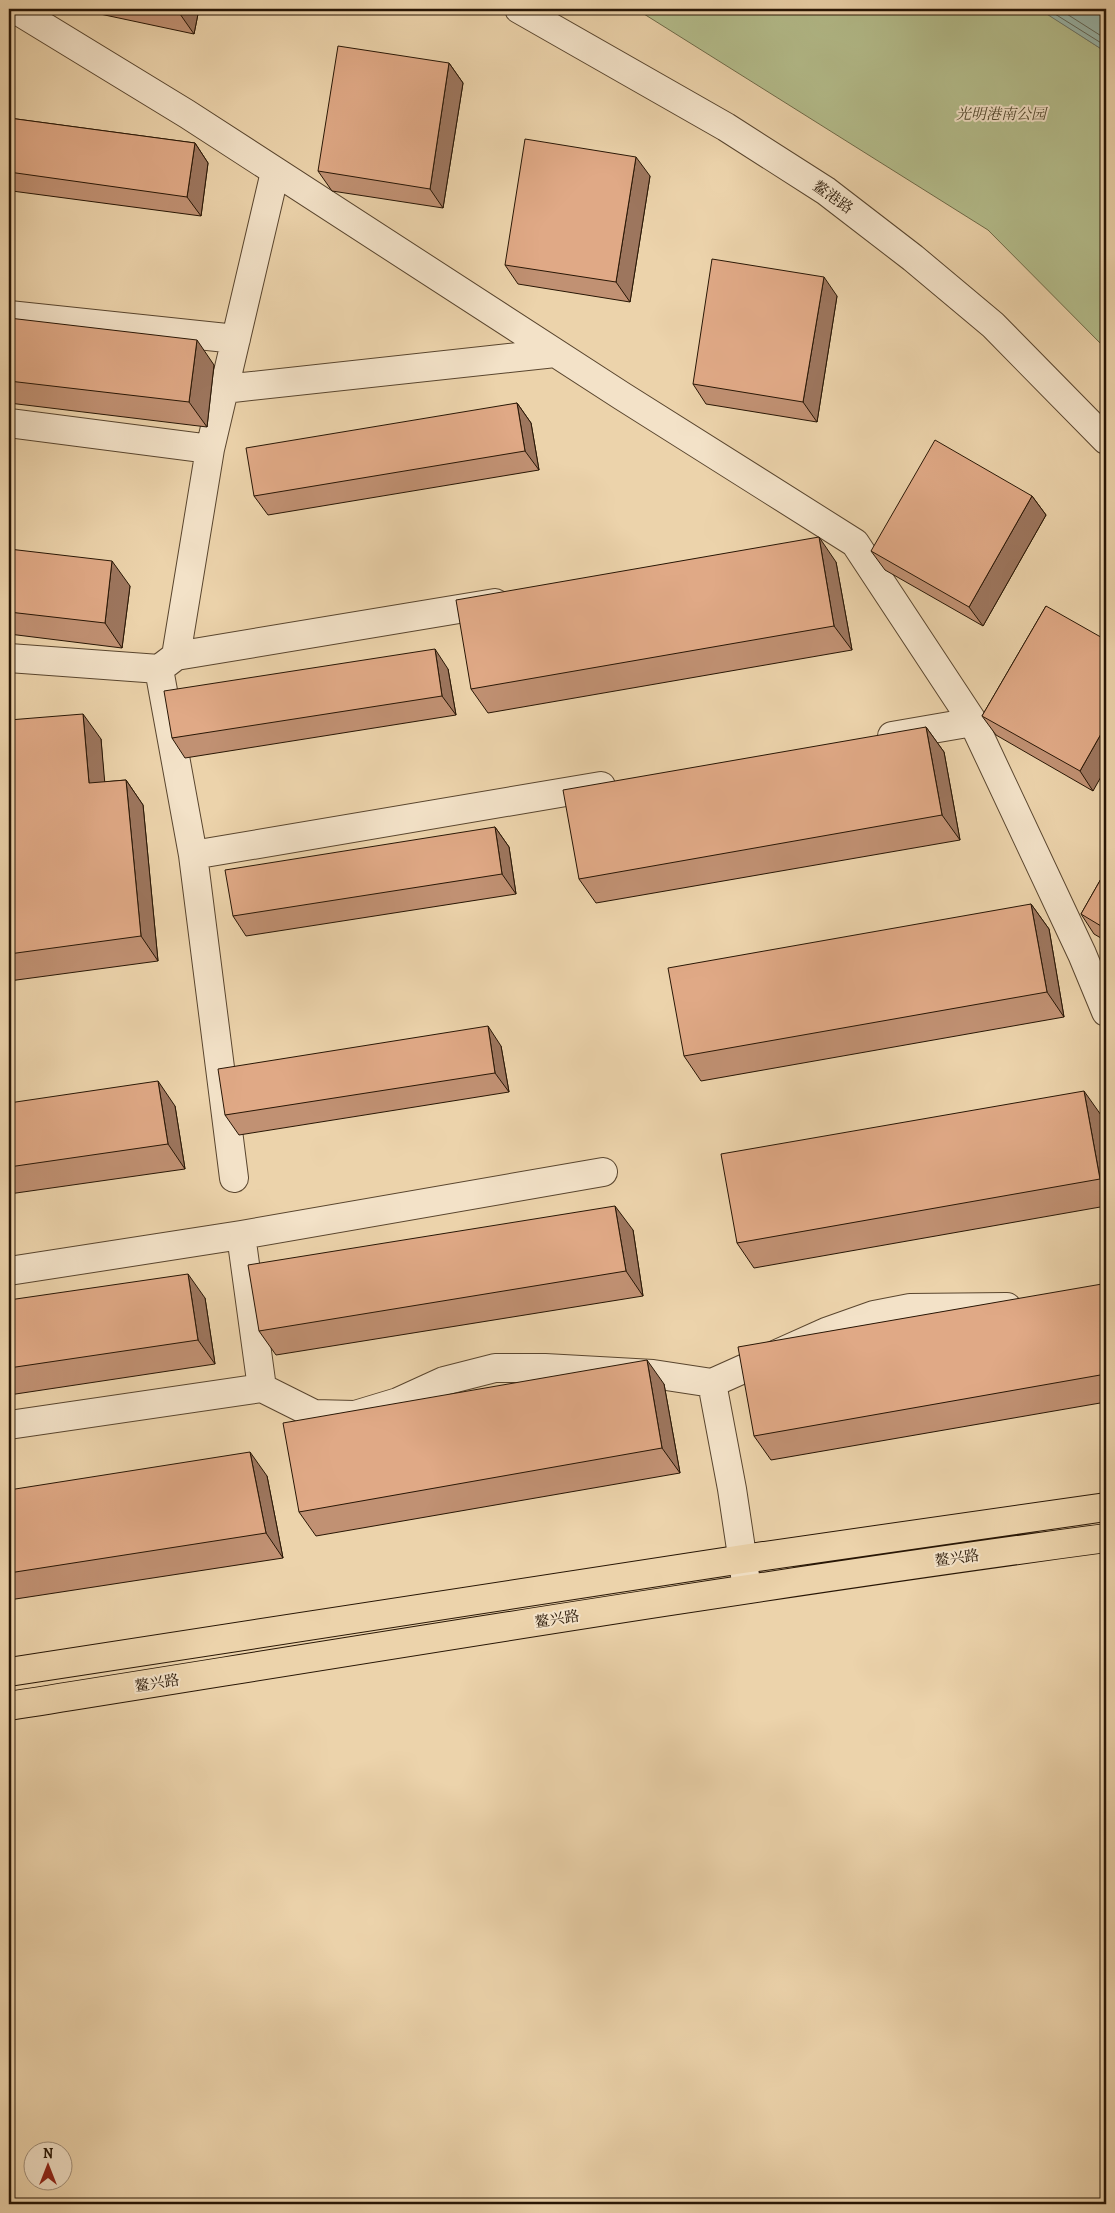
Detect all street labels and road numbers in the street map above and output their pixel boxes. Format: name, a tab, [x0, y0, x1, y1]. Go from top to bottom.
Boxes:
street label: 鳌港路	[809, 176, 857, 218]
street label: 鳌兴路	[933, 1545, 981, 1571]
street label: 鳌兴路	[533, 1606, 581, 1632]
street label: 鳌兴路	[133, 1670, 181, 1696]

